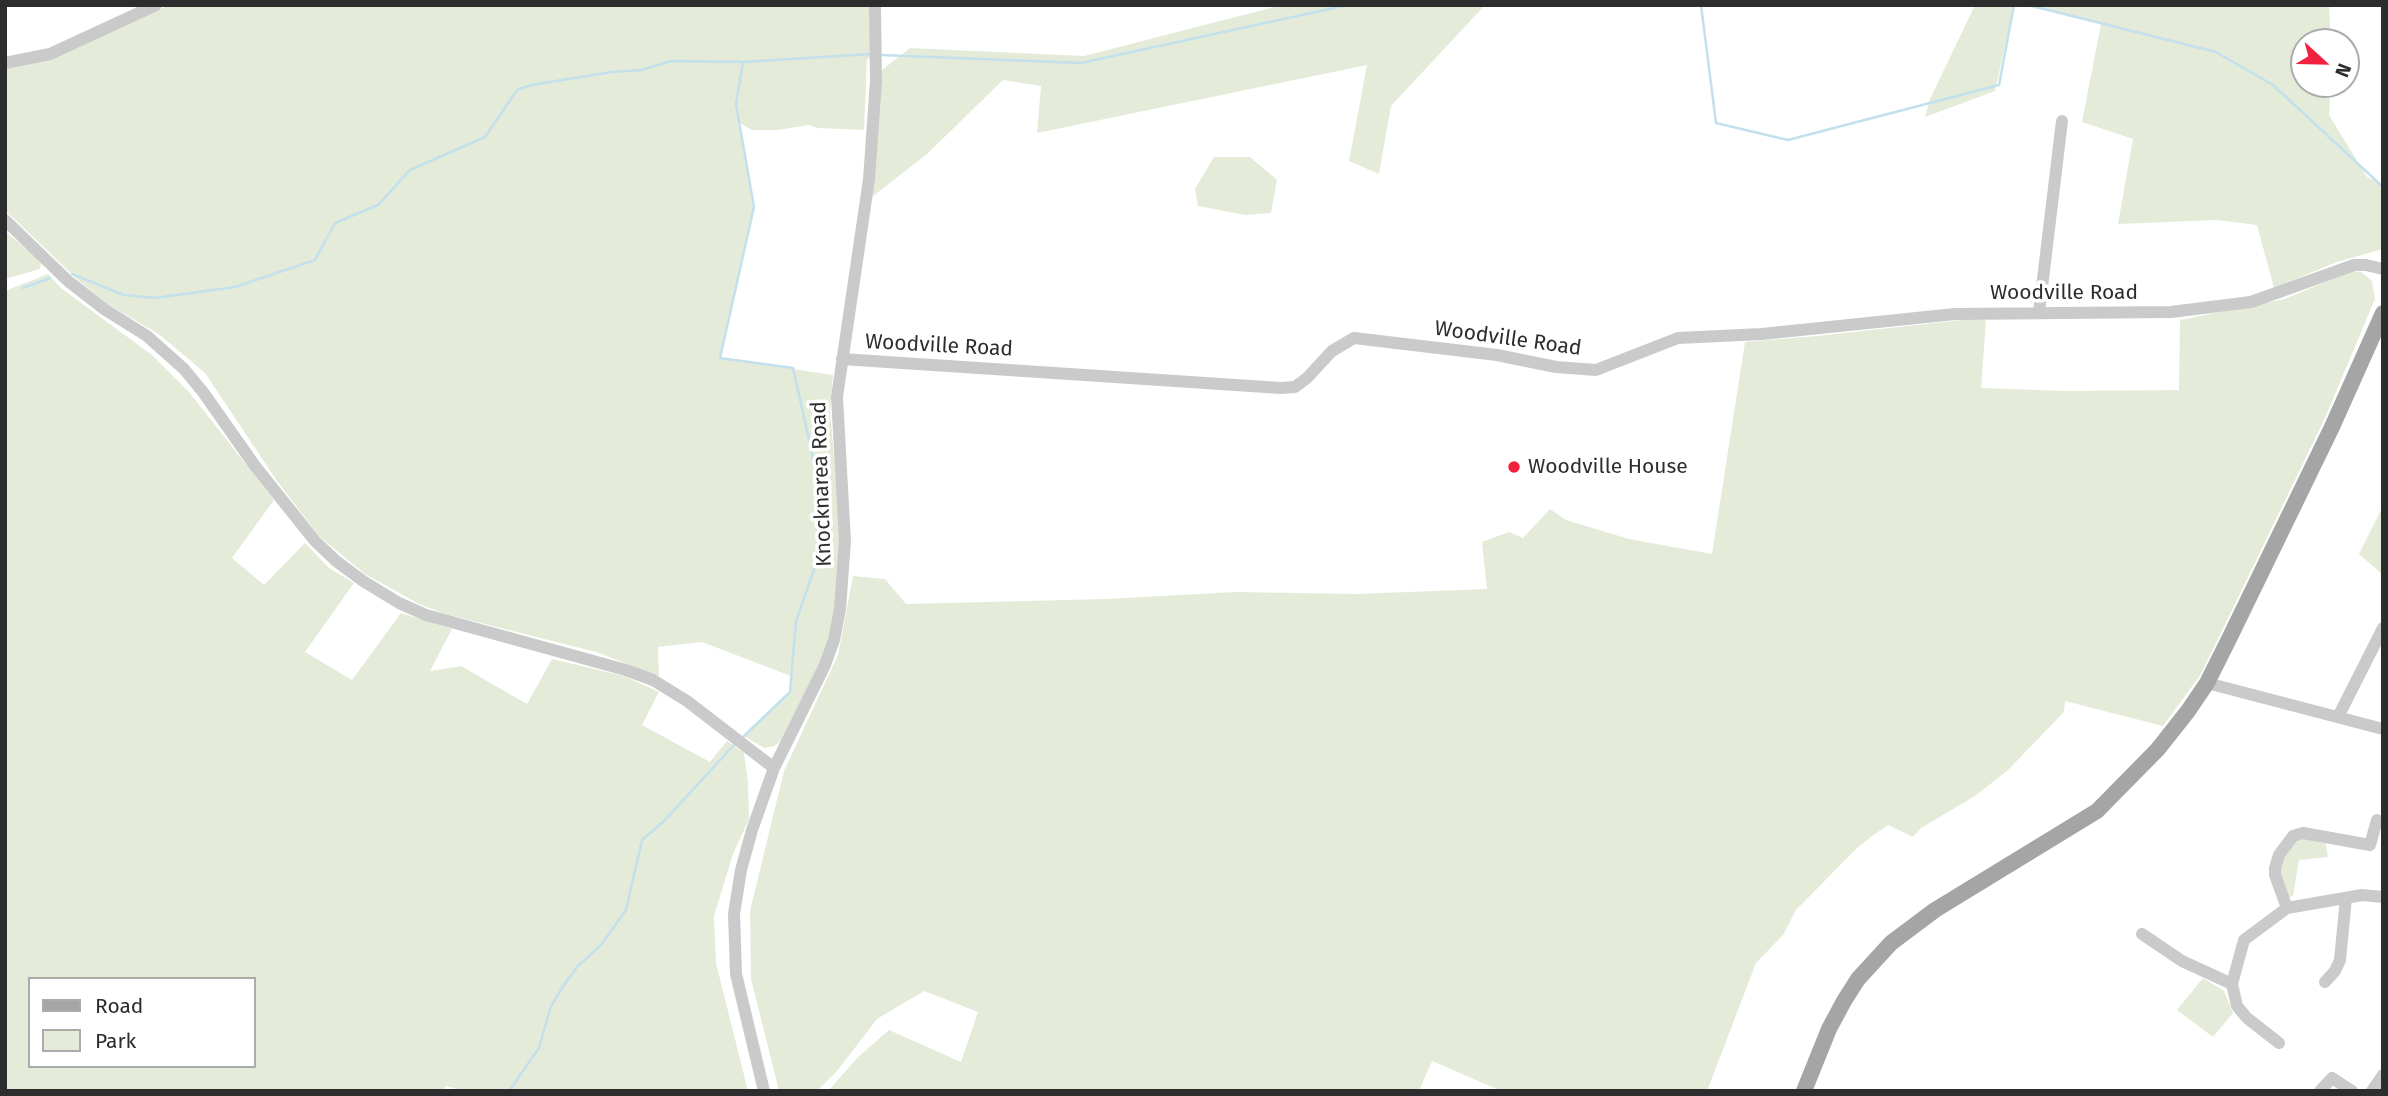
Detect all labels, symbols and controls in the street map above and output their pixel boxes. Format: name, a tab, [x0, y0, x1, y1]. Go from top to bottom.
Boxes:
north arrow	[2290, 28, 2360, 98]
text: N	[2330, 60, 2356, 80]
street label: Woodville Road	[1990, 280, 2138, 306]
street label: Woodville Road	[1433, 316, 1583, 362]
street label: Woodville Road	[864, 330, 1014, 362]
street label: Knocknarea Road	[807, 401, 837, 567]
place label: Woodville House	[1528, 454, 1688, 480]
marker: Woodville House	[1506, 459, 1522, 475]
legend	[28, 977, 256, 1068]
text: Road	[95, 993, 143, 1019]
text: Park	[95, 1028, 136, 1054]

